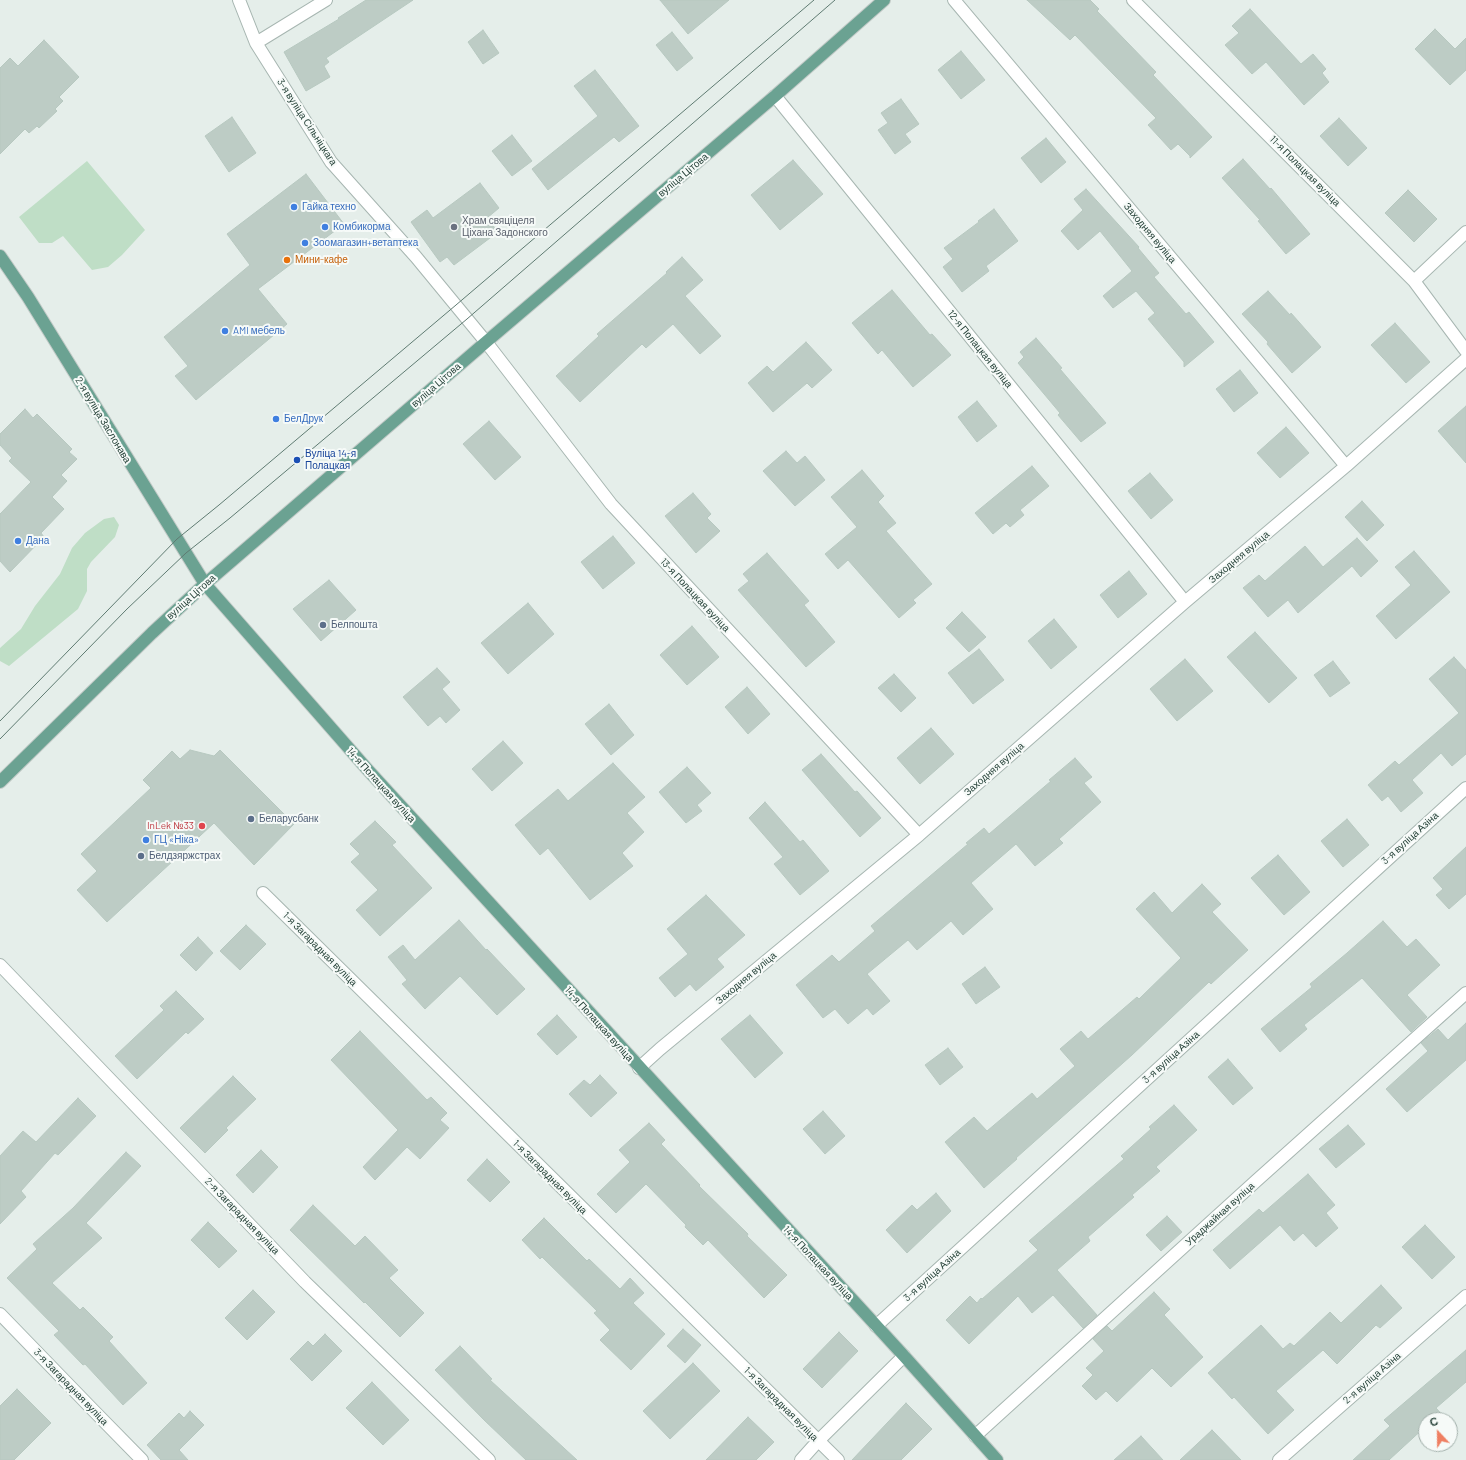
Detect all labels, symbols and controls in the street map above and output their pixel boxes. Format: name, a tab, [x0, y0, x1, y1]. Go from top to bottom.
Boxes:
street label: 3-я вуліца Сільніцкага	[275, 76, 339, 168]
street label: 11-я Полацкая вуліца	[1267, 133, 1343, 209]
street label: вуліца Цітова	[656, 151, 710, 199]
street label: Заходняя вуліца	[1121, 200, 1179, 266]
place label: Гайка техно	[302, 201, 356, 213]
marker: Гайка техно	[289, 202, 299, 212]
place label: Храм свяціцеля Ціхана Задонского	[462, 215, 548, 238]
place label: Комбикорма	[333, 221, 391, 233]
marker: Комбикорма	[320, 222, 330, 232]
marker: Храм свяціцеля Ціхана Задонского	[449, 222, 459, 232]
place label: Зоомагазин+ветаптека	[313, 237, 418, 249]
marker: Зоомагазин+ветаптека	[300, 238, 310, 248]
place label: Мини-кафе	[295, 254, 348, 266]
marker: Мини-кафе	[282, 255, 292, 265]
street label: 12-я Полацкая вуліца	[945, 308, 1015, 390]
place label: AMI мебель	[233, 325, 285, 337]
marker: AMI мебель	[220, 326, 230, 336]
street label: вуліца Цітова	[409, 360, 463, 410]
street label: 2-я вуліца Заслонава	[73, 375, 133, 465]
place label: БелДрук	[284, 413, 323, 425]
marker: БелДрук	[271, 414, 281, 424]
place label: Вуліца 14-я Полацкая	[305, 448, 356, 472]
marker: Вуліца 14-я Полацкая	[292, 455, 302, 465]
street label: Заходняя вуліца	[1206, 528, 1272, 586]
place label: Дана	[26, 535, 49, 547]
marker: Дана	[13, 536, 23, 546]
street label: 13-я Полацкая вуліца	[658, 556, 732, 634]
street label: вуліца Цітова	[164, 572, 218, 622]
place label: Белпошта	[331, 619, 378, 631]
marker: Белпошта	[318, 620, 328, 630]
street label: Заходняя вуліца	[962, 740, 1026, 798]
street label: 14-я Полацкая вуліца	[344, 745, 418, 825]
street label: 3-я вуліца Азіна	[1379, 809, 1441, 867]
place label: Беларусбанк	[259, 813, 318, 825]
marker: Беларусбанк	[246, 814, 256, 824]
place label: InLek №33	[147, 820, 194, 832]
marker: InLek №33	[197, 821, 207, 831]
place label: ГЦ «Ніка»	[154, 834, 199, 846]
marker: ГЦ «Ніка»	[141, 835, 151, 845]
place label: Белдзяржстрах	[149, 850, 220, 862]
marker: Белдзяржстрах	[136, 851, 146, 861]
street label: 1-я Загарадная вуліца	[280, 909, 360, 989]
street label: Заходняя вуліца	[713, 949, 779, 1007]
street label: 14-я Полацкая вуліца	[562, 984, 636, 1064]
street label: 3-я вуліца Азіна	[1140, 1028, 1202, 1086]
street label: 1-я Загарадная вуліца	[510, 1137, 590, 1217]
street label: 2-я Загарадная вуліца	[202, 1175, 282, 1257]
street label: Ураджайная вуліца	[1183, 1180, 1257, 1248]
street label: 14-я Полацкая вуліца	[781, 1224, 855, 1302]
street label: 3-я вуліца Азіна	[901, 1246, 963, 1304]
street label: 3-я Загарадная вуліца	[31, 1346, 111, 1428]
street label: 2-я вуліца Азіна	[1341, 1350, 1403, 1406]
street label: 1-я Загарадная вуліца	[741, 1364, 821, 1444]
north arrow	[1418, 1412, 1458, 1452]
text: С	[1428, 1414, 1440, 1429]

